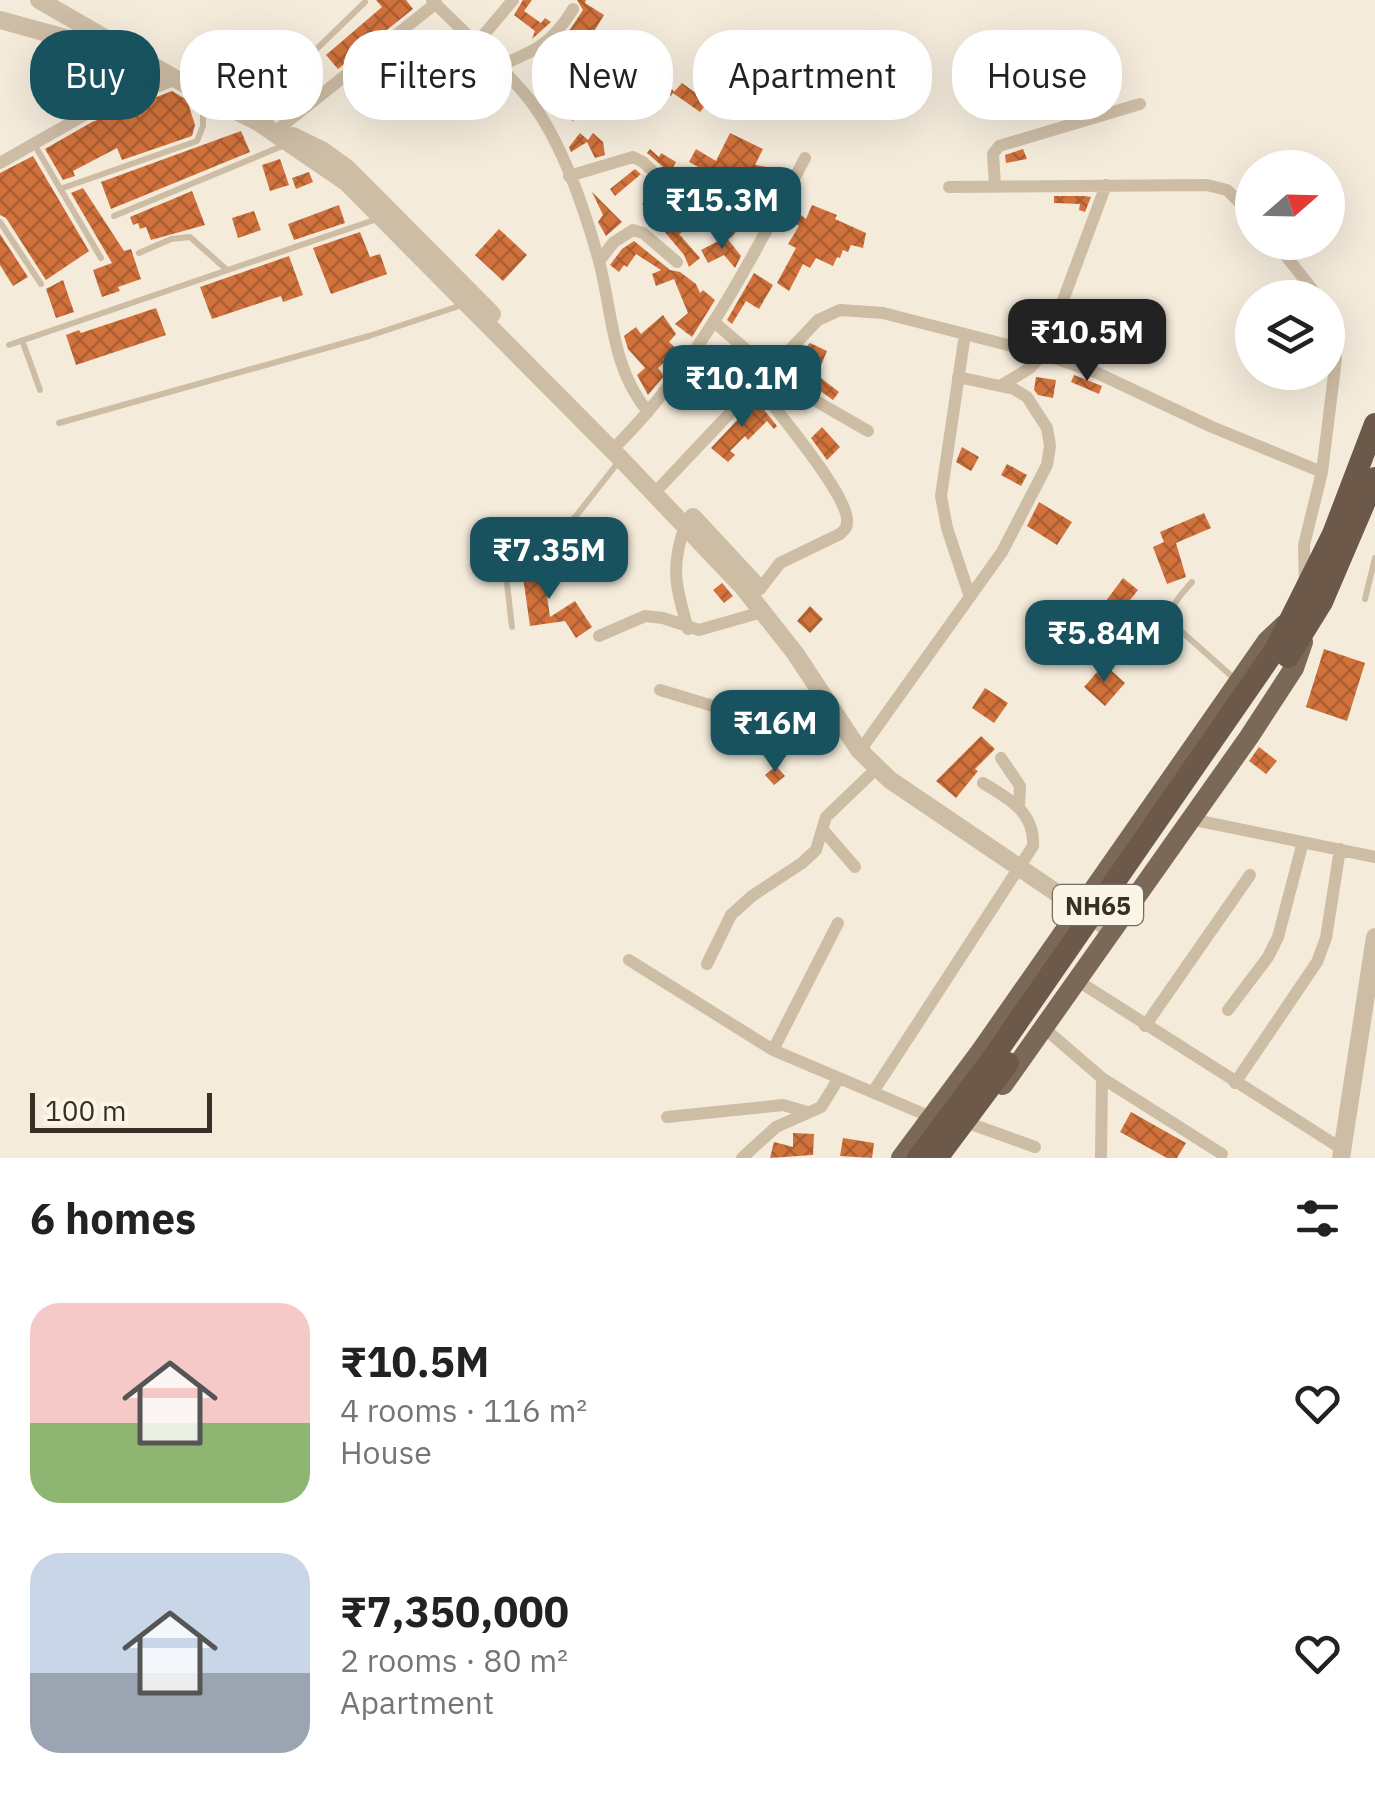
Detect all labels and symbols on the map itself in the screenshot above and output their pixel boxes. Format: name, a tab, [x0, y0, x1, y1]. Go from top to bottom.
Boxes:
north arrow	[1235, 150, 1345, 260]
pin: ₹15.3M	[641, 167, 803, 252]
pin: ₹10.5M	[1006, 299, 1168, 384]
pin: ₹10.1M	[661, 345, 823, 430]
pin: ₹7.35M	[468, 517, 630, 602]
pin: ₹5.84M	[1023, 600, 1185, 685]
pin: ₹16M	[716, 690, 834, 775]
road number: NH65	[1053, 885, 1143, 925]
scale bar	[30, 1088, 212, 1132]

